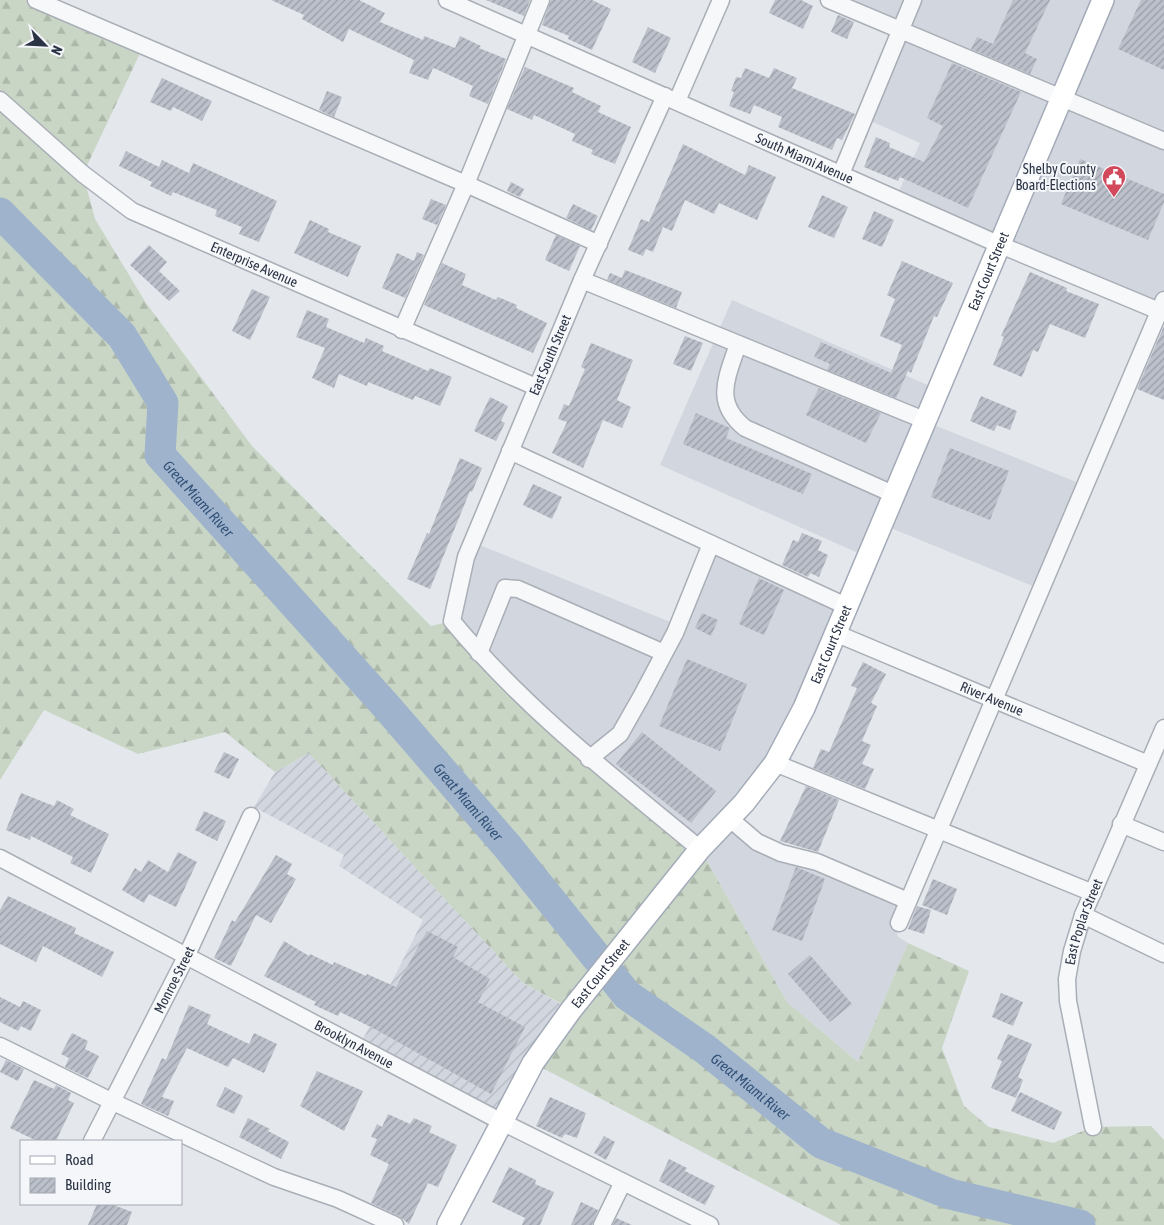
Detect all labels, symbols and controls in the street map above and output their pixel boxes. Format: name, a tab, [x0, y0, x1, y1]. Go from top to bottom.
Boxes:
north arrow	[20, 20, 70, 70]
text: N	[48, 43, 66, 57]
street label: South Miami Avenue	[753, 130, 856, 187]
place label: Shelby County Board-Elections	[1015, 161, 1096, 193]
public building icon: Shelby County Board-Elections	[1101, 164, 1127, 198]
street label: East Court Street	[965, 230, 1012, 313]
street label: Enterprise Avenue	[208, 238, 300, 290]
street label: East South Street	[526, 312, 574, 398]
water label: Great Miami River	[160, 456, 238, 540]
street label: East Court Street	[807, 603, 855, 686]
street label: River Avenue	[958, 678, 1026, 719]
water label: Great Miami River	[431, 759, 507, 844]
street label: East Poplar Street	[1062, 876, 1106, 966]
street label: East Court Street	[568, 936, 633, 1011]
street label: Monroe Street	[151, 944, 198, 1016]
street label: Brooklyn Avenue	[312, 1017, 396, 1072]
water label: Great Miami River	[708, 1049, 794, 1124]
legend	[20, 1140, 182, 1205]
text: Road	[65, 1151, 94, 1168]
text: Building	[65, 1176, 111, 1193]

